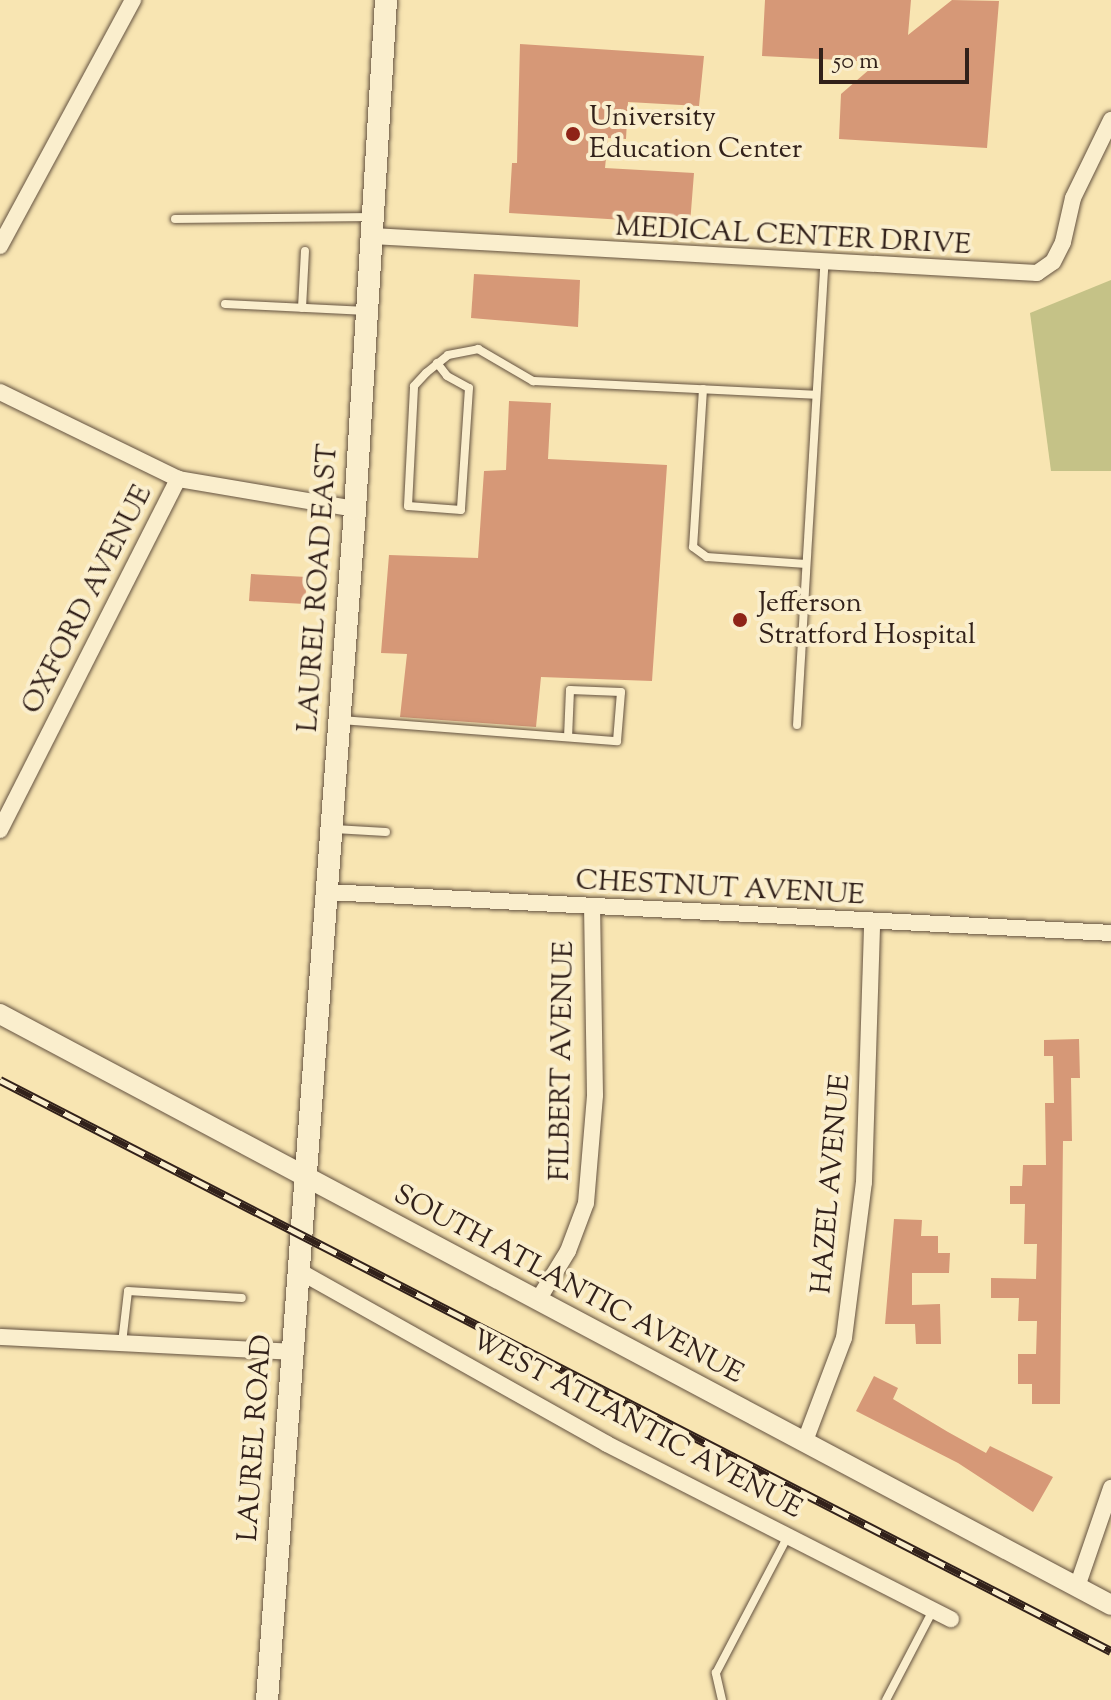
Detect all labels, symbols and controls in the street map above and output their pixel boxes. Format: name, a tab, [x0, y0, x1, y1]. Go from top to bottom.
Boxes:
scale bar	[823, 32, 973, 82]
text: 50 m	[833, 45, 879, 79]
place label: University Education Center	[589, 101, 802, 167]
marker: University Education Center	[564, 125, 582, 143]
street label: MEDICAL CENTER DRIVE	[614, 211, 972, 263]
street label: LAUREL ROAD EAST	[292, 443, 346, 733]
street label: OXFORD AVENUE	[16, 480, 160, 720]
place label: Jefferson Stratford Hospital	[758, 587, 976, 653]
marker: Jefferson Stratford Hospital	[729, 609, 751, 631]
street label: CHESTNUT AVENUE	[575, 865, 865, 913]
street label: FILBERT AVENUE	[544, 941, 582, 1181]
street label: HAZEL AVENUE	[806, 1073, 858, 1295]
street label: SOUTH ATLANTIC AVENUE	[388, 1178, 748, 1392]
street label: WEST ATLANTIC AVENUE	[465, 1323, 807, 1527]
street label: LAUREL ROAD	[232, 1333, 280, 1543]

